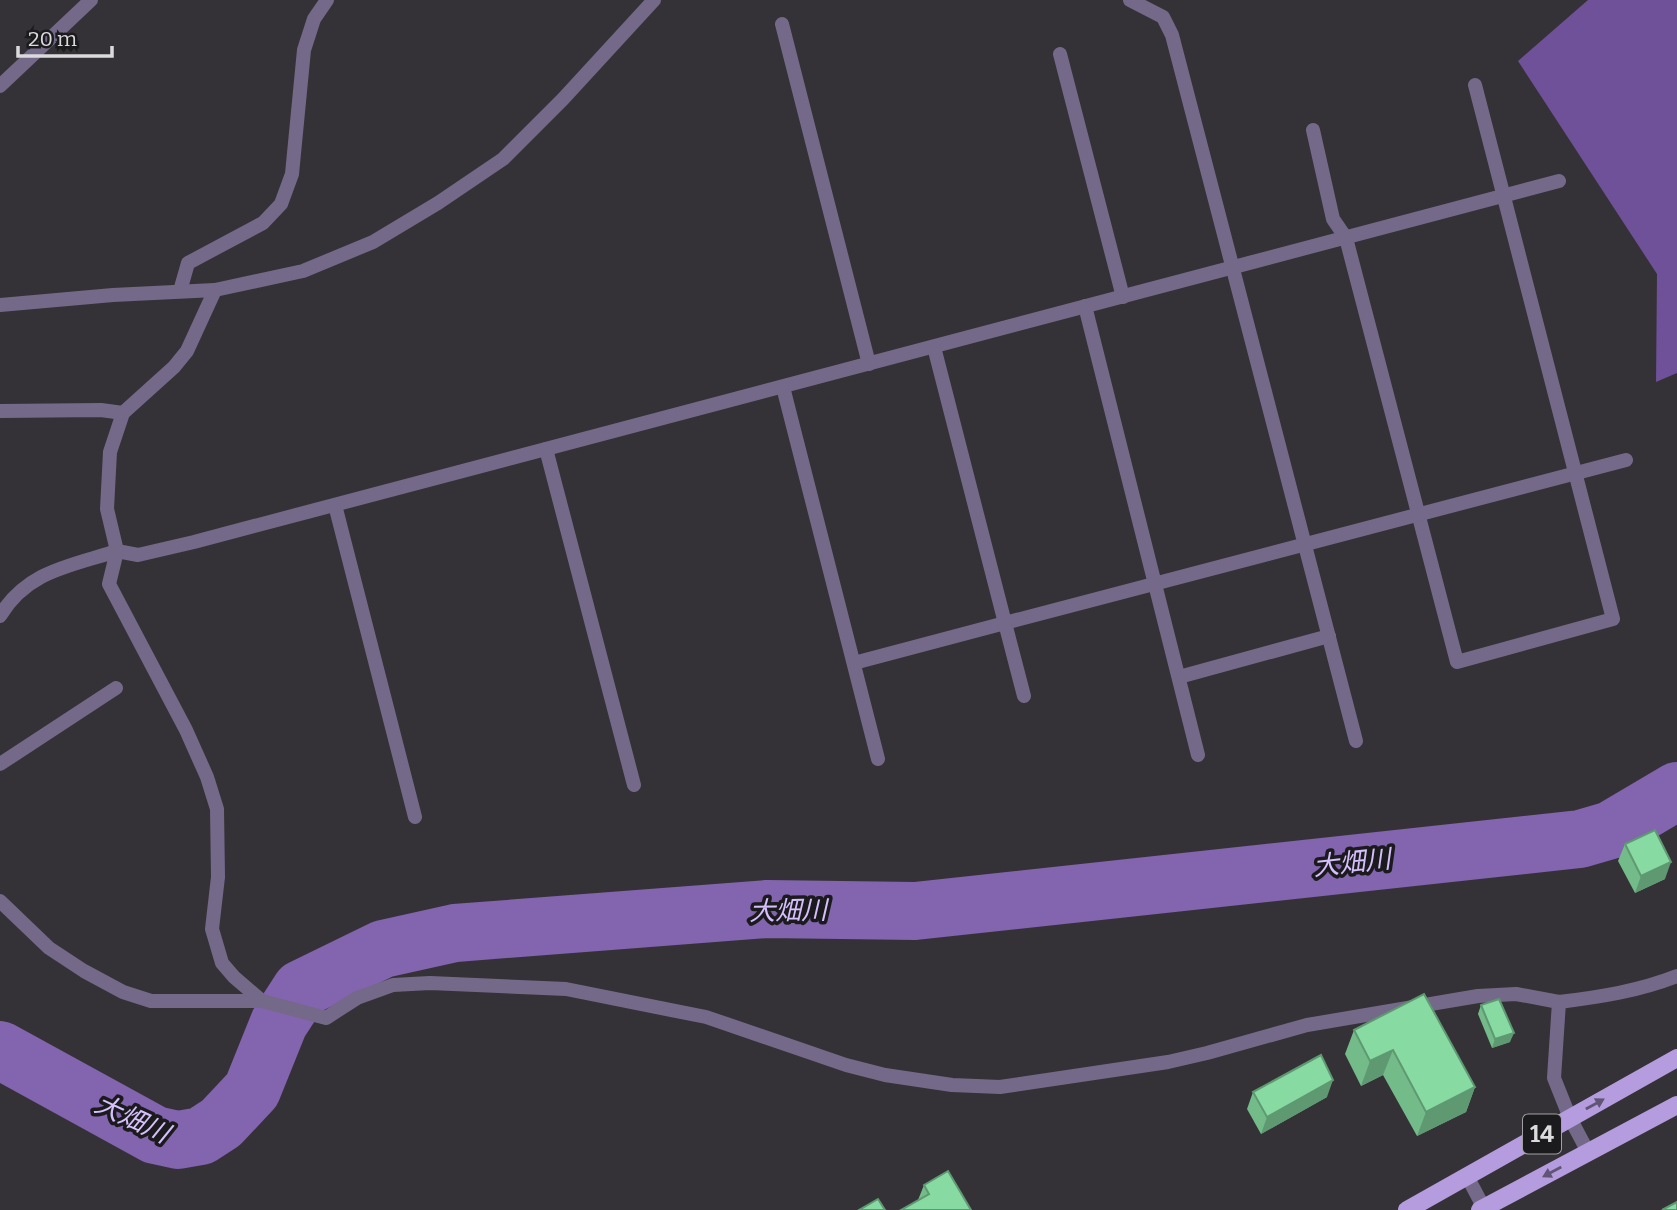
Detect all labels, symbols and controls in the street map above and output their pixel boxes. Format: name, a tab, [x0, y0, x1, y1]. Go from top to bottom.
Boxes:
scale bar	[18, 14, 112, 58]
text: 20 m	[28, 26, 77, 52]
water label: 大畑川	[1312, 843, 1395, 882]
water label: 大畑川	[749, 895, 830, 927]
water label: 大畑川	[90, 1088, 177, 1151]
one-way arrow	[1585, 1098, 1604, 1110]
road number: 14	[1523, 1114, 1561, 1154]
one-way arrow	[1542, 1166, 1562, 1177]

